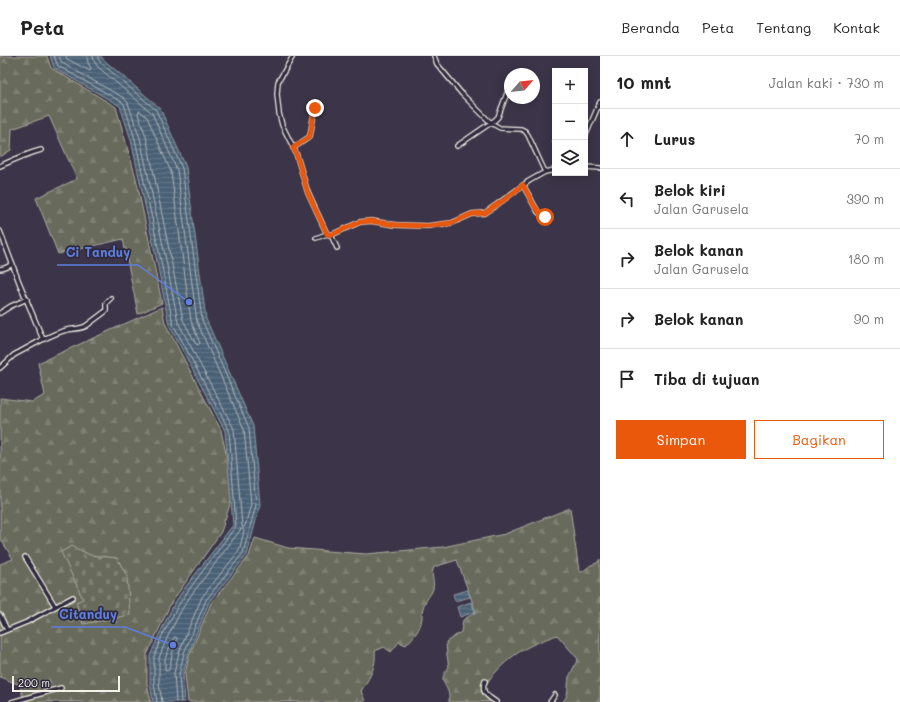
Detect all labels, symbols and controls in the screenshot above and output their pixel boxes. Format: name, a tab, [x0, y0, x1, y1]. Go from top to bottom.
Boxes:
text: Peta	[20, 15, 64, 40]
text: Beranda	[622, 18, 680, 37]
text: Peta	[702, 18, 734, 37]
text: Tentang	[756, 18, 811, 37]
text: Kontak	[833, 18, 880, 37]
north arrow	[504, 68, 540, 104]
map controls	[552, 68, 588, 176]
button: +	[552, 68, 588, 104]
text: 10 mnt	[616, 71, 671, 93]
text: Jalan kaki · 730 m	[769, 74, 884, 91]
route end	[306, 99, 324, 117]
button: −	[552, 104, 588, 140]
icon: ahead	[616, 128, 638, 150]
text: Lurus	[654, 129, 695, 149]
text: 70 m	[854, 130, 884, 147]
button: layers	[552, 140, 588, 176]
text: Belok kiri	[654, 180, 726, 200]
icon: left	[616, 188, 638, 210]
text: 390 m	[846, 190, 884, 207]
text: Jalan Garusela	[654, 200, 749, 217]
route start	[536, 208, 554, 226]
callout: Ci Tanduy	[57, 240, 138, 265]
text: Belok kanan	[654, 240, 743, 260]
text: Ci Tanduy	[66, 243, 130, 261]
icon: right	[616, 248, 638, 270]
text: 180 m	[848, 250, 884, 267]
text: Jalan Garusela	[654, 260, 749, 277]
icon: right	[616, 308, 638, 330]
text: Belok kanan	[654, 309, 743, 329]
text: 90 m	[854, 310, 884, 327]
icon: arrive	[616, 368, 638, 390]
text: Tiba di tujuan	[654, 369, 759, 389]
button: Simpan	[616, 420, 746, 459]
button: Bagikan	[754, 420, 884, 459]
callout: Citanduy	[51, 602, 125, 627]
text: Citanduy	[59, 605, 117, 623]
scale bar	[12, 674, 120, 693]
text: 200 m	[18, 675, 50, 690]

